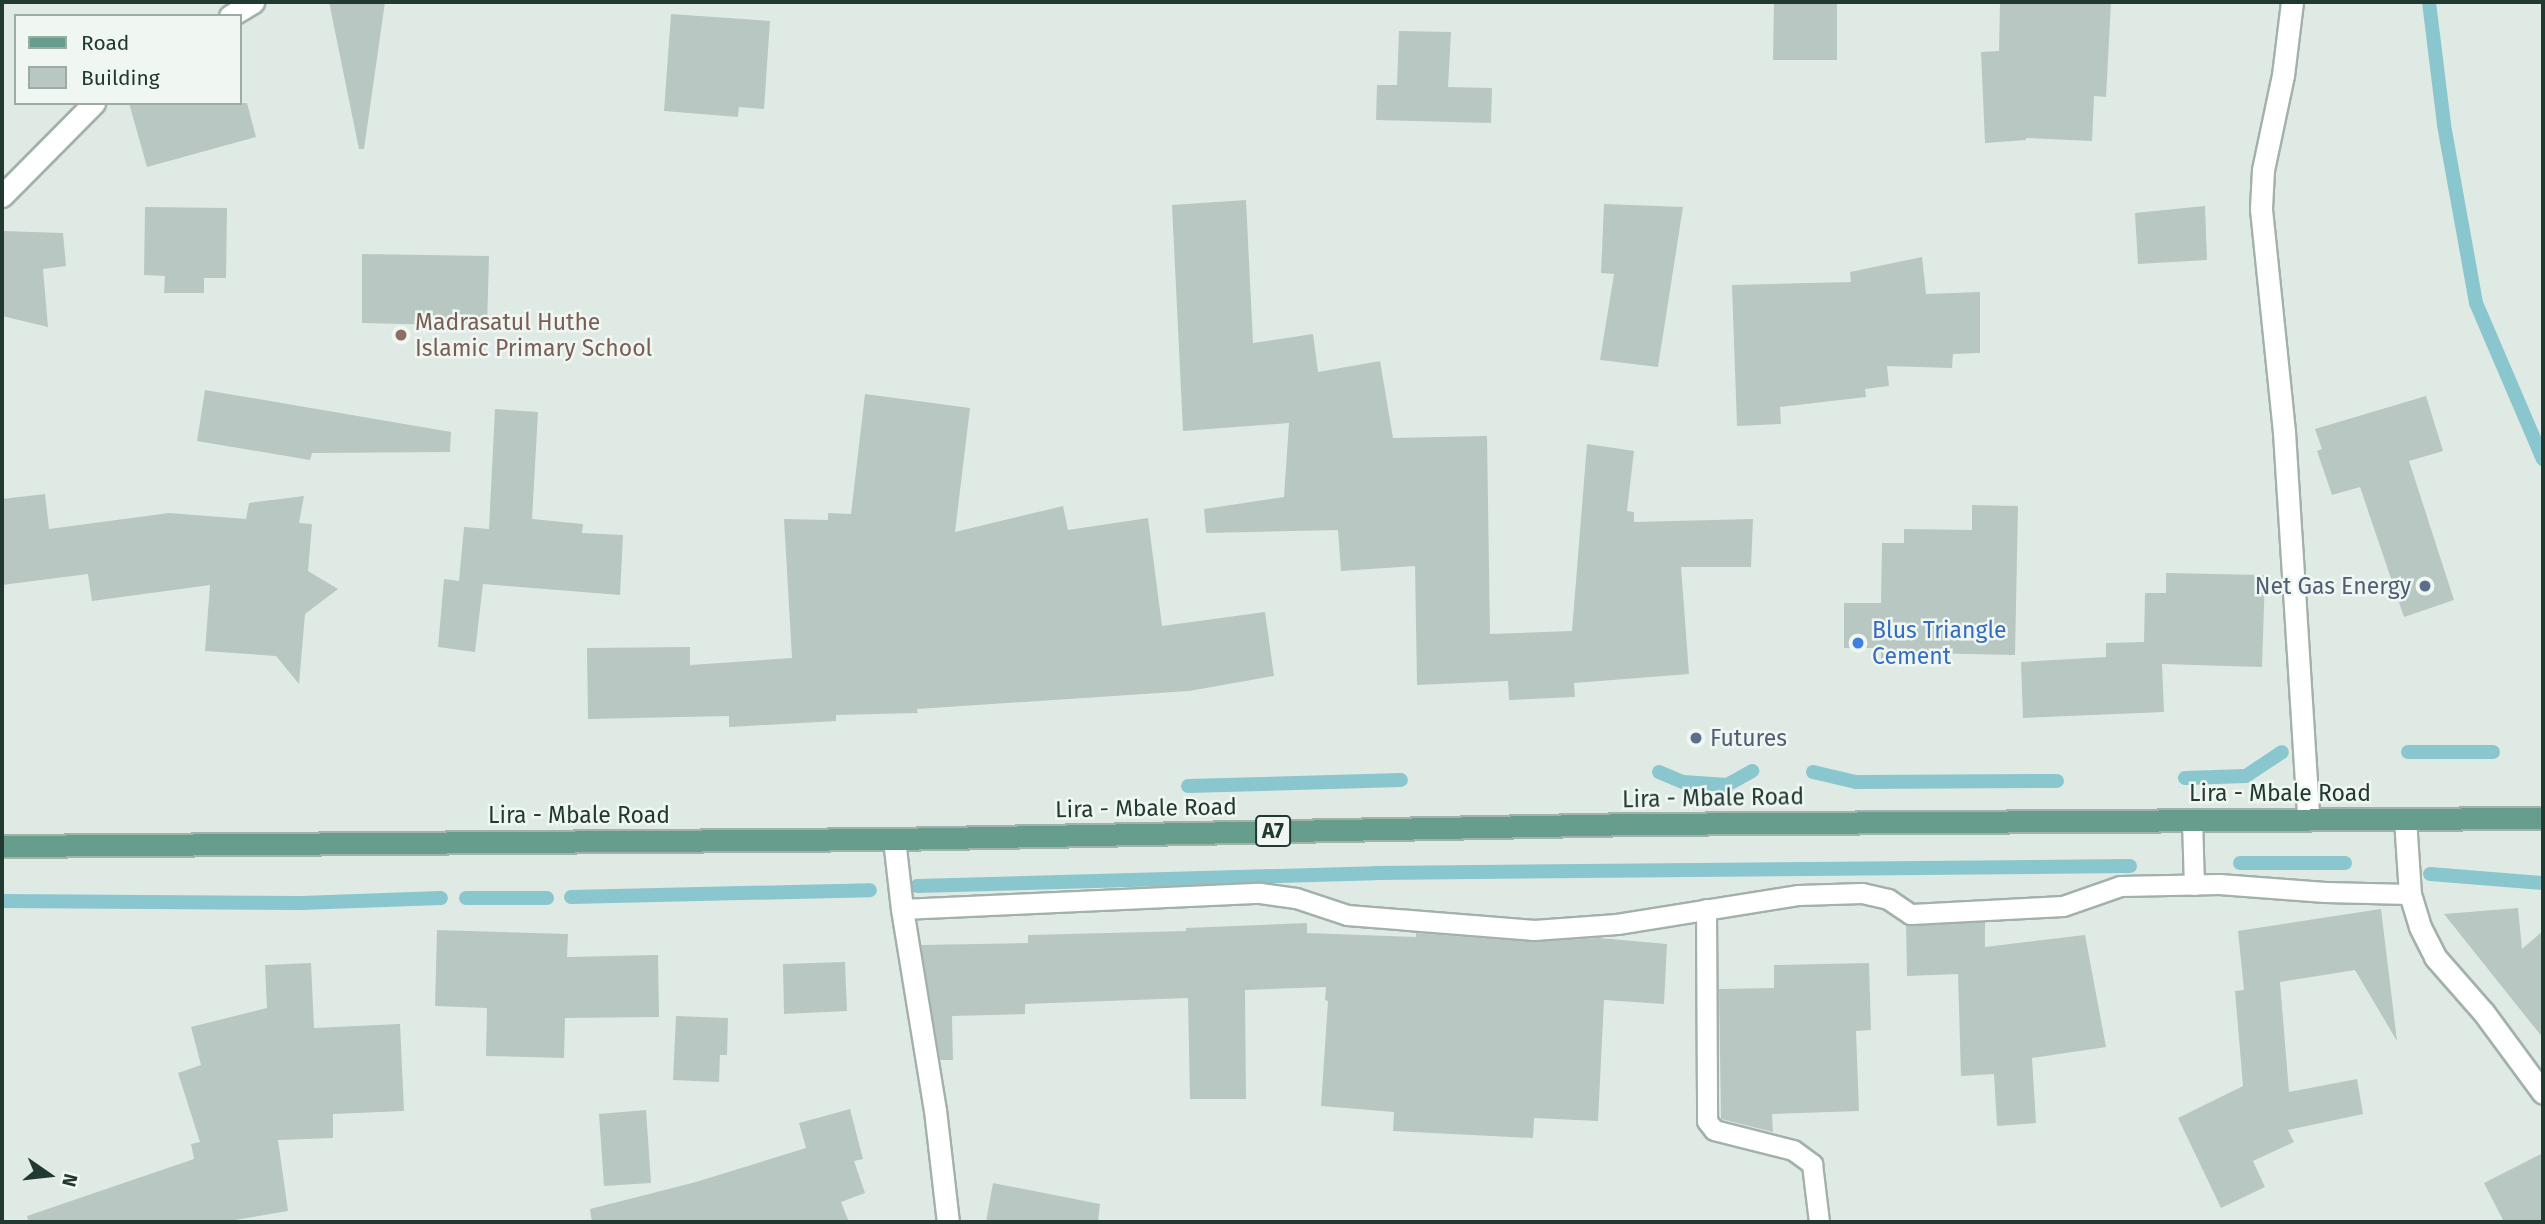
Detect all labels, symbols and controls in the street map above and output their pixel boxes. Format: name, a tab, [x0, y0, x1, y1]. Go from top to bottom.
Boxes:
legend	[14, 14, 242, 105]
text: Road	[81, 30, 129, 56]
text: Building	[81, 65, 160, 91]
place label: Madrasatul Huthe Islamic Primary School	[415, 308, 652, 362]
marker: Madrasatul Huthe Islamic Primary School	[393, 327, 409, 343]
place label: Net Gas Energy	[2255, 572, 2411, 600]
marker: Net Gas Energy	[2417, 578, 2433, 594]
place label: Blus Triangle Cement	[1872, 616, 2007, 670]
marker: Blus Triangle Cement	[1850, 635, 1866, 651]
place label: Futures	[1710, 724, 1787, 752]
marker: Futures	[1688, 730, 1704, 746]
street label: Lira - Mbale Road	[2189, 779, 2371, 807]
street label: Lira - Mbale Road	[1622, 783, 1804, 813]
street label: Lira - Mbale Road	[1055, 793, 1237, 823]
street label: Lira - Mbale Road	[488, 801, 670, 829]
road number: A7	[1254, 814, 1292, 848]
north arrow	[14, 1140, 84, 1210]
text: N	[57, 1171, 83, 1189]

